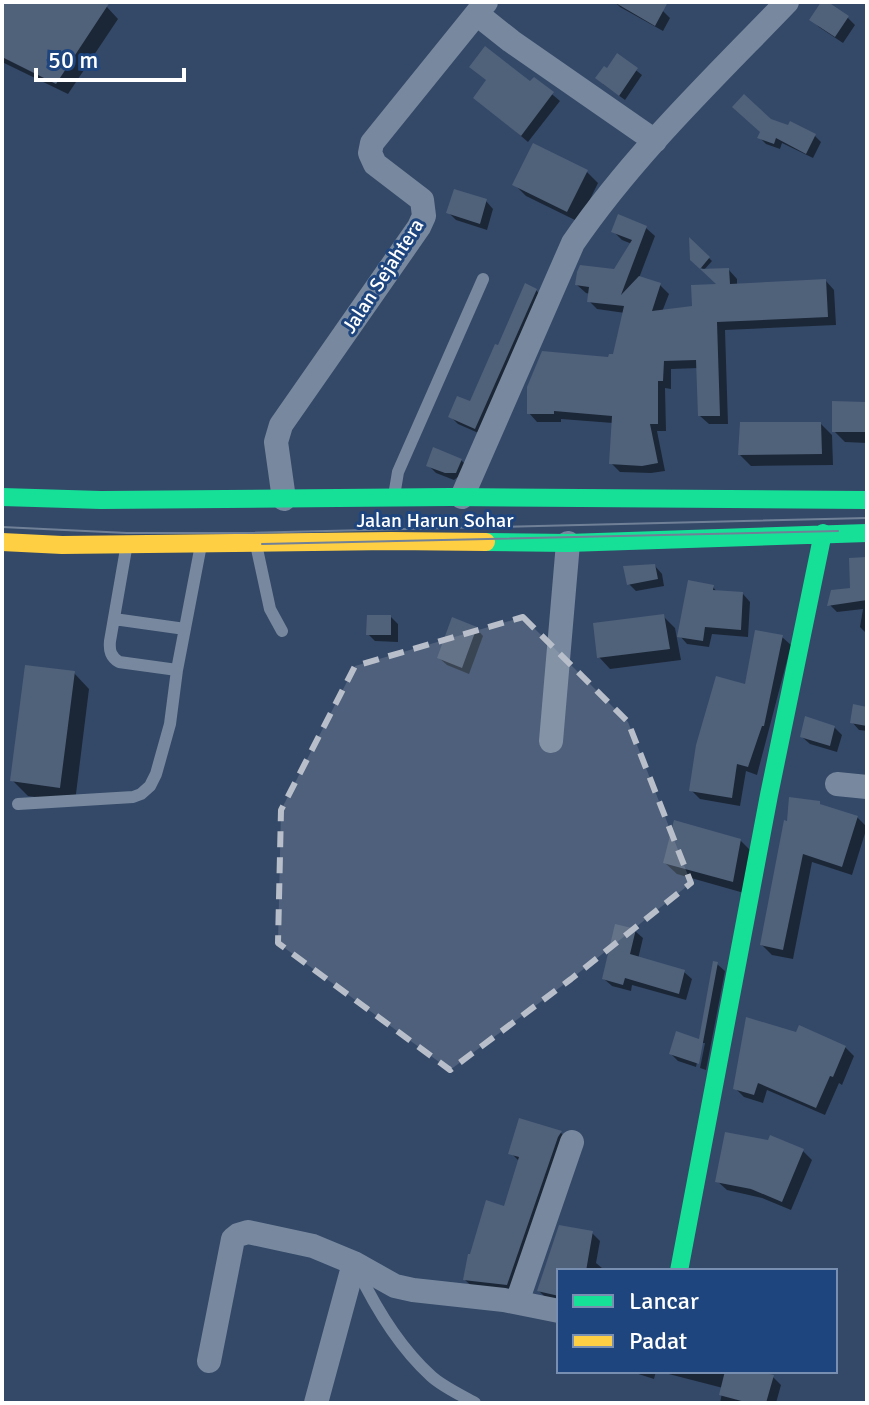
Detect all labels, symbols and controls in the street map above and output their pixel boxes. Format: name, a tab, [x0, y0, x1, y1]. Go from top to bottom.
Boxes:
scale bar	[36, 32, 184, 82]
text: 50 m	[48, 45, 98, 75]
street label: Jalan Sejahtera	[337, 214, 429, 338]
street label: Jalan Harun Sohar	[356, 508, 514, 533]
legend	[557, 1269, 837, 1373]
text: Lancar	[629, 1286, 699, 1316]
text: Padat	[629, 1326, 687, 1356]

